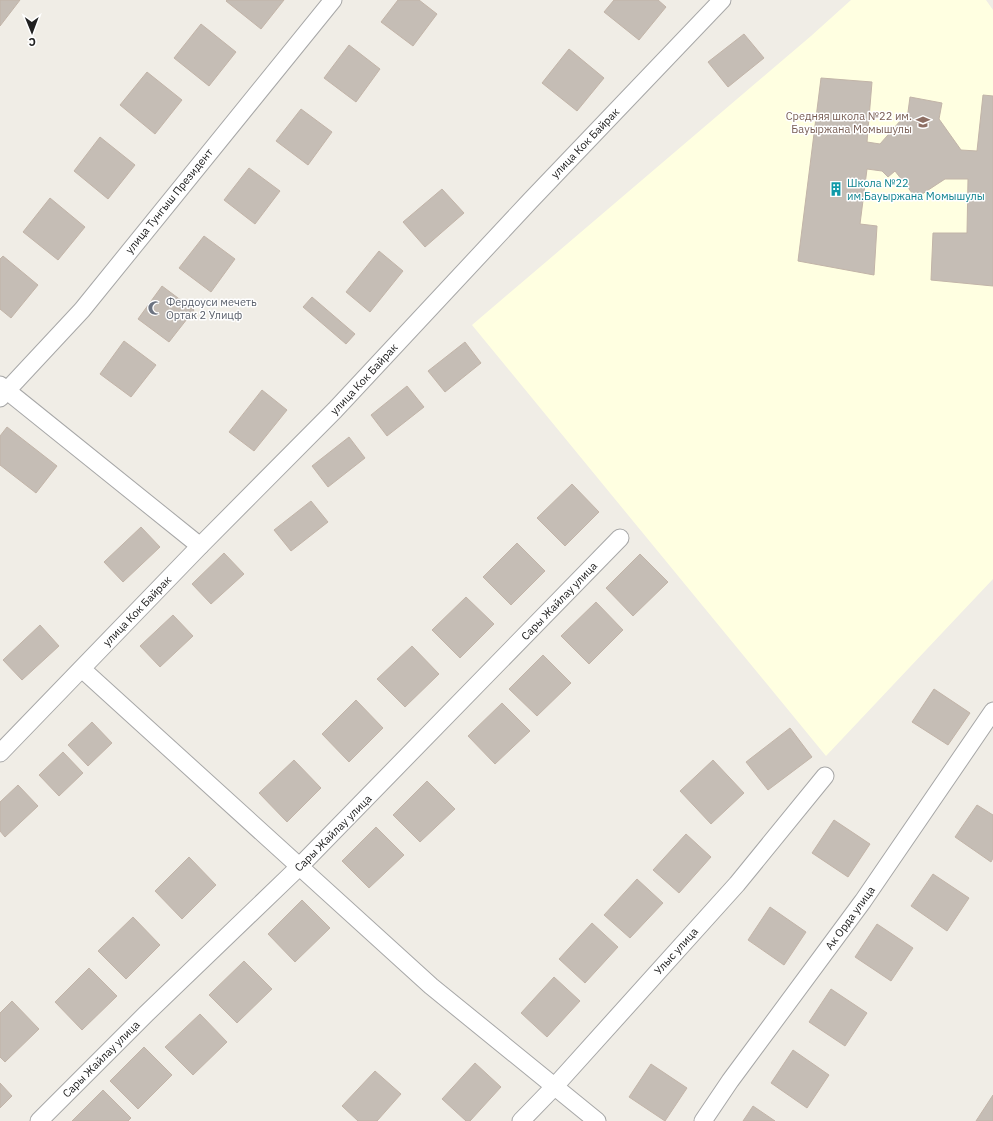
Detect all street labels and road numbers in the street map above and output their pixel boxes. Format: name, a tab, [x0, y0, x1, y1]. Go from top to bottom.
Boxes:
street label: улица Кок Байрак	[548, 105, 622, 181]
street label: улица Тунгыш Президент	[122, 146, 216, 256]
street label: улица Кок Байрак	[327, 340, 401, 418]
street label: Сары Жайлау улица	[518, 559, 600, 643]
street label: улица Кок Байрак	[100, 573, 174, 649]
street label: Сары Жайлау улица	[292, 791, 375, 874]
street label: Ак Орда улица	[822, 883, 878, 953]
street label: Улыс улица	[651, 924, 701, 977]
street label: Сары Жайлау улица	[60, 1017, 143, 1100]

